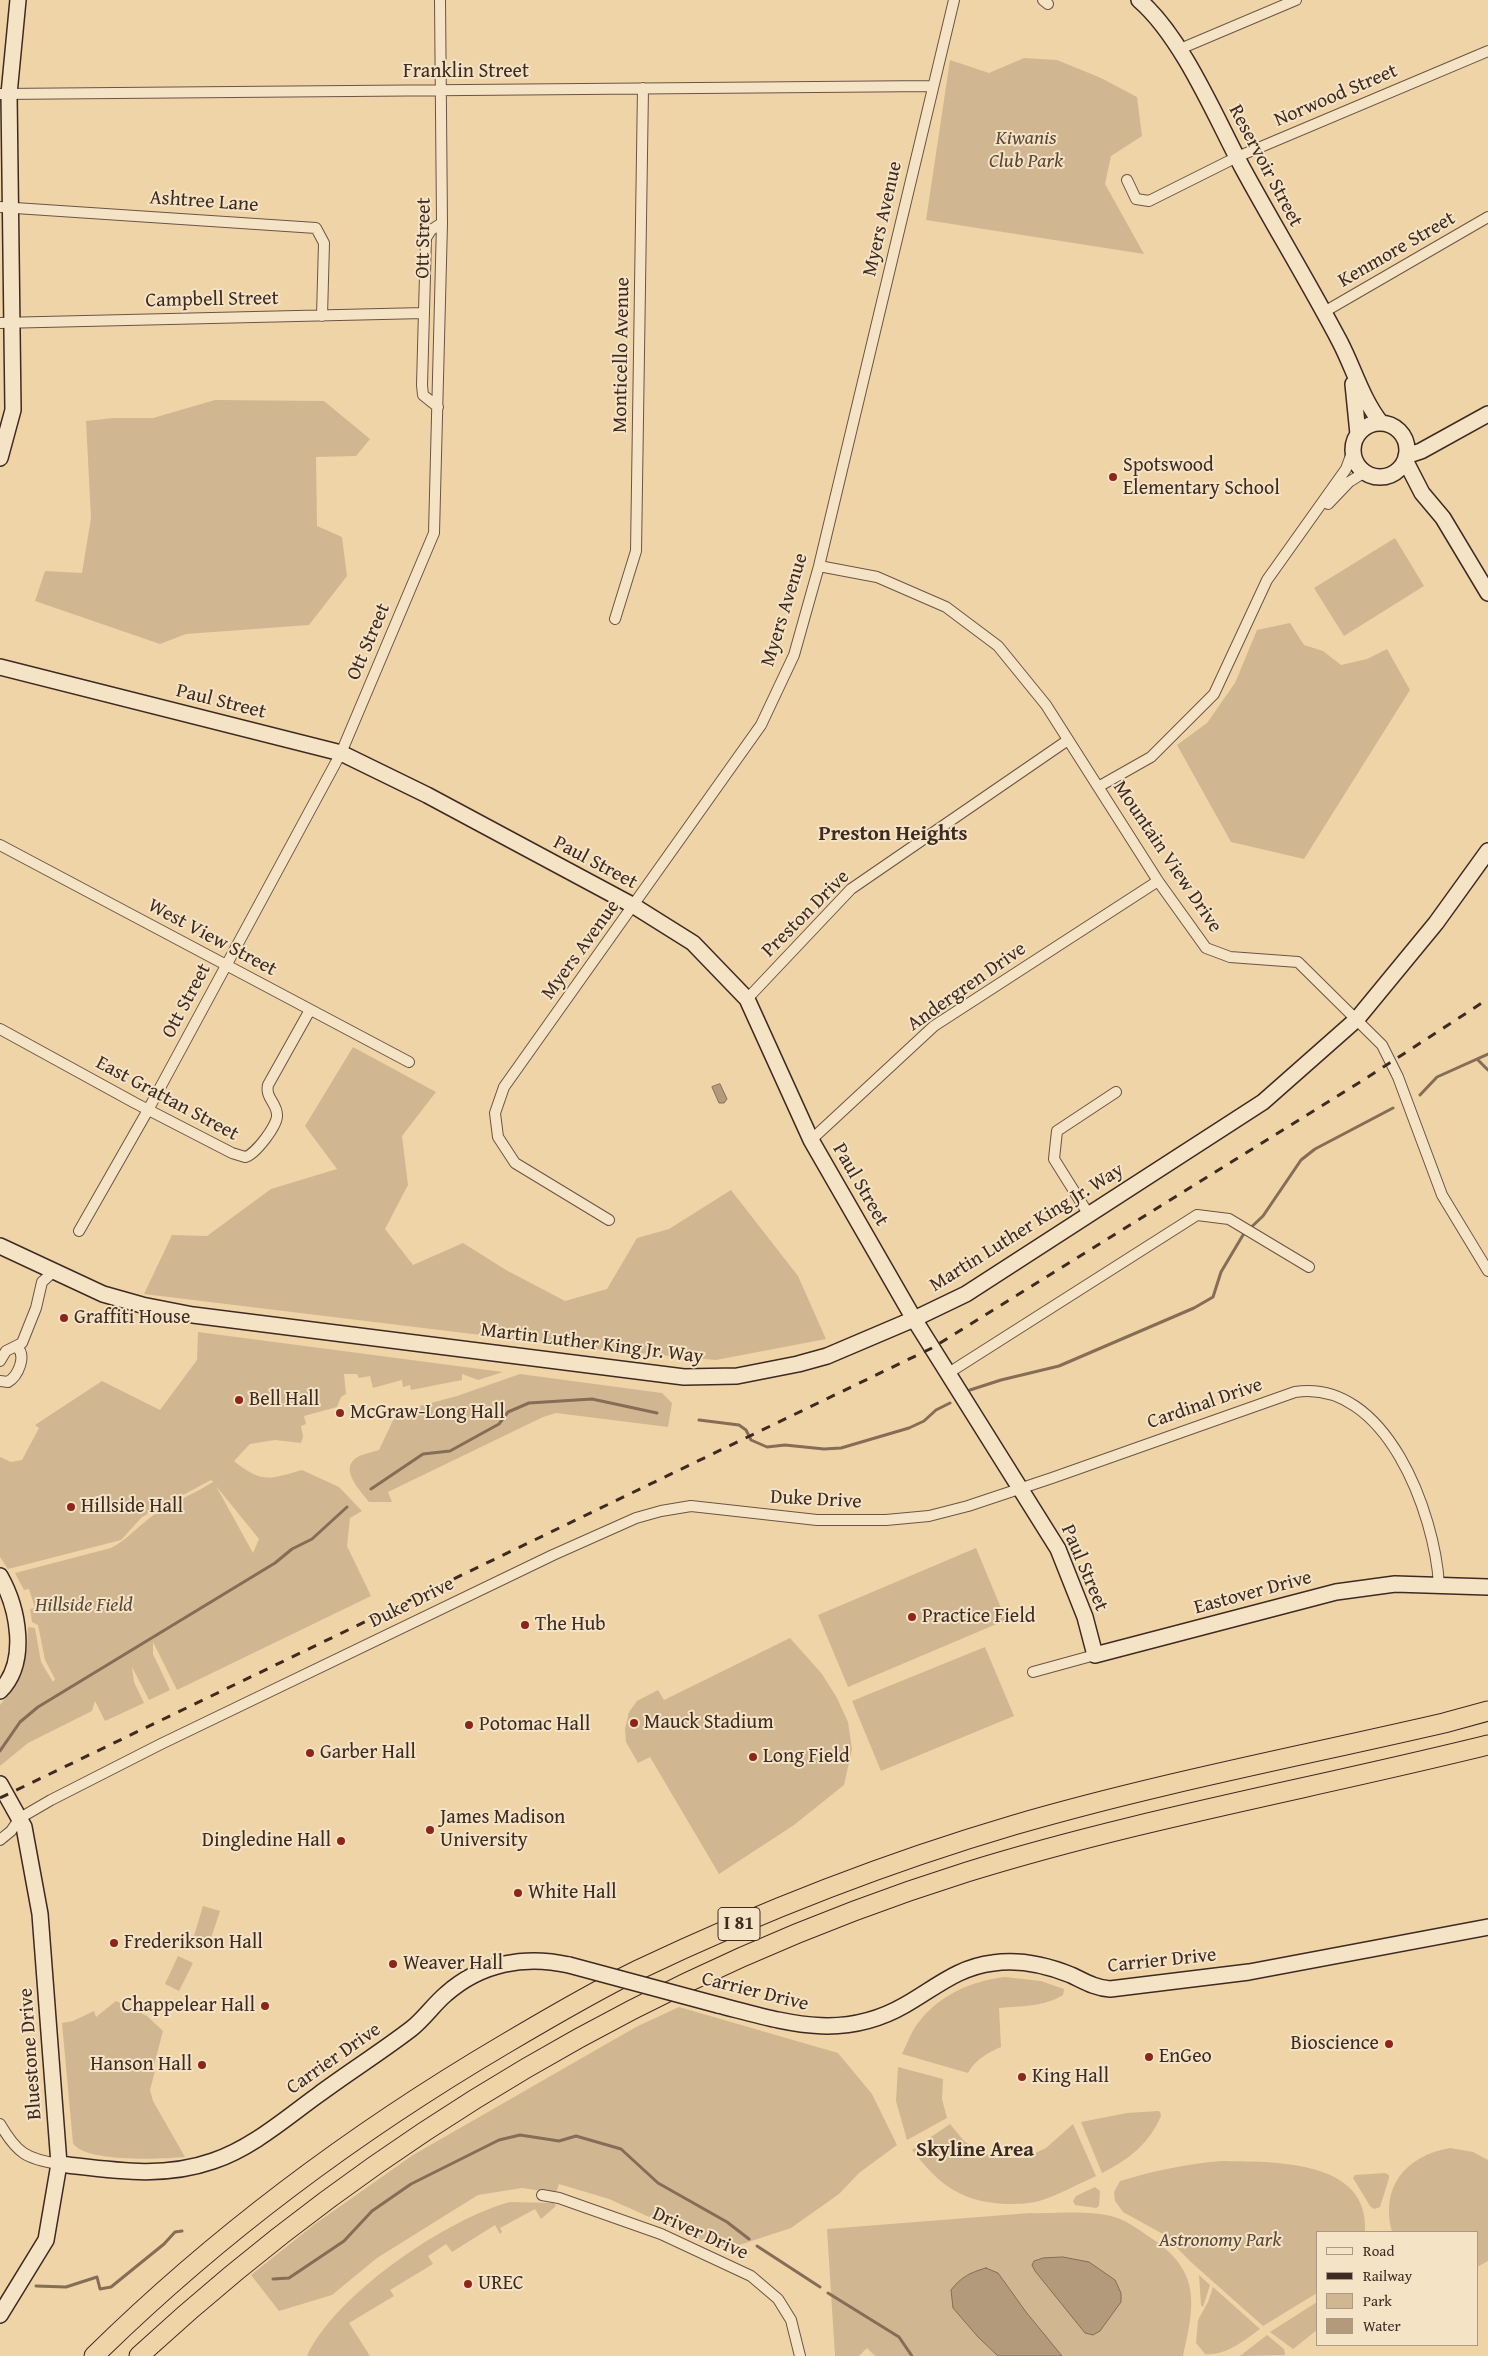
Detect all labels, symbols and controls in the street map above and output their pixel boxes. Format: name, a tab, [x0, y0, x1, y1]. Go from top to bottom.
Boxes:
street label: Norwood Street	[1271, 59, 1401, 133]
street label: Franklin Street	[403, 60, 529, 84]
street label: Reservoir Street	[1223, 101, 1307, 231]
park label: Kiwanis Club Park	[989, 127, 1063, 174]
street label: Myers Avenue	[858, 159, 908, 279]
street label: Ashtree Lane	[149, 186, 259, 218]
street label: Ott Street	[411, 197, 437, 279]
street label: Kenmore Street	[1334, 207, 1460, 293]
street label: Monticello Avenue	[609, 277, 635, 433]
street label: Campbell Street	[145, 287, 279, 313]
place label: Spotswood Elementary School	[1123, 454, 1280, 501]
marker: Spotswood Elementary School	[1107, 471, 1119, 483]
street label: Myers Avenue	[756, 550, 814, 670]
street label: Ott Street	[342, 600, 396, 684]
street label: Paul Street	[174, 679, 268, 725]
street label: Mountain View Drive	[1107, 777, 1227, 937]
district label: Preston Heights	[819, 822, 967, 848]
street label: Paul Street	[549, 831, 641, 895]
street label: Preston Drive	[757, 865, 855, 963]
street label: West View Street	[144, 894, 280, 982]
street label: Myers Avenue	[537, 895, 625, 1005]
street label: Andergren Drive	[903, 937, 1031, 1037]
street label: Ott Street	[157, 959, 217, 1043]
street label: East Grattan Street	[92, 1051, 242, 1147]
street label: Paul Street	[827, 1139, 893, 1231]
street label: Martin Luther King Jr. Way	[926, 1158, 1128, 1298]
place label: Graffiti House	[74, 1306, 190, 1330]
marker: Graffiti House	[58, 1312, 70, 1324]
street label: Martin Luther King Jr. Way	[479, 1318, 705, 1370]
street label: Cardinal Drive	[1144, 1373, 1266, 1435]
place label: Bell Hall	[249, 1388, 319, 1412]
marker: Bell Hall	[233, 1394, 245, 1406]
place label: McGraw-Long Hall	[350, 1401, 505, 1425]
marker: McGraw-Long Hall	[334, 1407, 346, 1419]
street label: Duke Drive	[770, 1486, 862, 1514]
place label: Hillside Hall	[81, 1495, 183, 1519]
marker: Hillside Hall	[65, 1501, 77, 1513]
street label: Paul Street	[1055, 1521, 1113, 1615]
street label: Eastover Drive	[1192, 1566, 1314, 1620]
street label: Duke Drive	[366, 1572, 458, 1634]
park label: Hillside Field	[35, 1594, 133, 1618]
place label: Practice Field	[922, 1605, 1035, 1629]
marker: Practice Field	[906, 1611, 918, 1623]
place label: The Hub	[535, 1613, 606, 1637]
marker: The Hub	[519, 1619, 531, 1631]
place label: Mauck Stadium	[644, 1711, 774, 1735]
place label: Potomac Hall	[479, 1713, 590, 1737]
marker: Mauck Stadium	[628, 1717, 640, 1729]
marker: Potomac Hall	[463, 1719, 475, 1731]
place label: Garber Hall	[320, 1741, 416, 1765]
place label: Long Field	[763, 1745, 850, 1769]
marker: Garber Hall	[304, 1747, 316, 1759]
marker: Long Field	[747, 1751, 759, 1763]
place label: James Madison University	[440, 1806, 565, 1853]
marker: James Madison University	[424, 1824, 436, 1836]
place label: Dingledine Hall	[202, 1829, 331, 1853]
marker: Dingledine Hall	[335, 1835, 347, 1847]
place label: White Hall	[528, 1881, 617, 1905]
marker: White Hall	[512, 1887, 524, 1899]
road number: I 81	[718, 1908, 760, 1940]
place label: Frederikson Hall	[124, 1931, 263, 1955]
marker: Frederikson Hall	[108, 1937, 120, 1949]
street label: Carrier Drive	[1106, 1943, 1218, 1979]
place label: Weaver Hall	[403, 1952, 503, 1976]
marker: Weaver Hall	[387, 1958, 399, 1970]
street label: Carrier Drive	[699, 1967, 811, 2017]
street label: Bluestone Drive	[14, 1987, 48, 2121]
place label: Chappelear Hall	[121, 1994, 255, 2018]
marker: Chappelear Hall	[259, 2000, 271, 2012]
street label: Carrier Drive	[282, 2018, 386, 2100]
place label: Bioscience	[1291, 2032, 1379, 2056]
marker: Bioscience	[1383, 2038, 1395, 2050]
place label: EnGeo	[1159, 2045, 1212, 2069]
marker: EnGeo	[1143, 2051, 1155, 2063]
place label: Hanson Hall	[90, 2053, 192, 2077]
marker: Hanson Hall	[196, 2059, 208, 2071]
place label: King Hall	[1032, 2065, 1109, 2089]
marker: King Hall	[1016, 2071, 1028, 2083]
district label: Skyline Area	[916, 2138, 1034, 2164]
street label: Driver Drive	[648, 2202, 752, 2266]
park label: Astronomy Park	[1159, 2229, 1281, 2253]
legend	[1316, 2231, 1478, 2346]
text: Road	[1363, 2240, 1394, 2261]
text: Railway	[1363, 2265, 1412, 2286]
place label: UREC	[478, 2272, 524, 2296]
marker: UREC	[462, 2278, 474, 2290]
text: Park	[1363, 2290, 1392, 2311]
text: Water	[1363, 2315, 1401, 2336]

